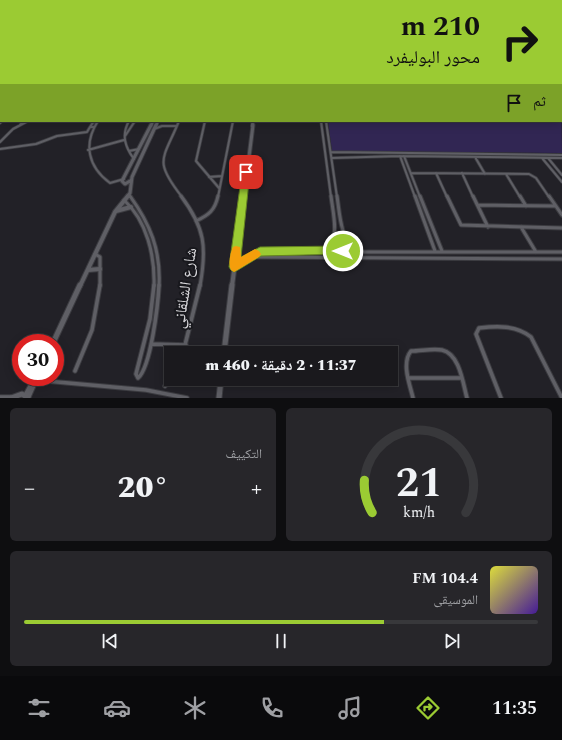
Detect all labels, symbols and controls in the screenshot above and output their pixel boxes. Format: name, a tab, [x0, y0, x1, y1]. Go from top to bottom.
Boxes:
text: 210 m	[401, 5, 480, 48]
icon: right	[494, 16, 546, 68]
text: محور البوليفرد	[386, 44, 480, 71]
text: ثم	[533, 90, 546, 113]
icon: arrive	[503, 92, 525, 114]
pin	[229, 155, 263, 189]
icon: arrive	[235, 161, 257, 183]
position arrow	[322, 230, 364, 272]
street label: شارع الشلقاني	[167, 246, 203, 330]
speed limit sign: 30	[12, 334, 64, 386]
text: 11:37 · 2 دقيقة · 460 m	[205, 354, 357, 377]
text: التكييف	[226, 444, 262, 464]
text: 21	[396, 451, 442, 514]
text: 20°	[118, 465, 169, 511]
text: −	[24, 472, 35, 505]
text: +	[251, 472, 262, 505]
text: km/h	[403, 501, 435, 523]
text: 104.4 FM	[412, 567, 478, 590]
text: الموسيقى	[434, 590, 478, 610]
icon: previous	[99, 630, 121, 652]
icon: pause	[270, 630, 292, 652]
icon: next	[441, 630, 463, 652]
icon: filters	[25, 694, 53, 722]
icon: car	[103, 694, 131, 722]
icon: climate	[181, 694, 209, 722]
icon: phone	[258, 694, 286, 722]
icon: music	[336, 694, 364, 722]
icon: directions	[414, 694, 442, 722]
text: 11:35	[492, 695, 537, 722]

